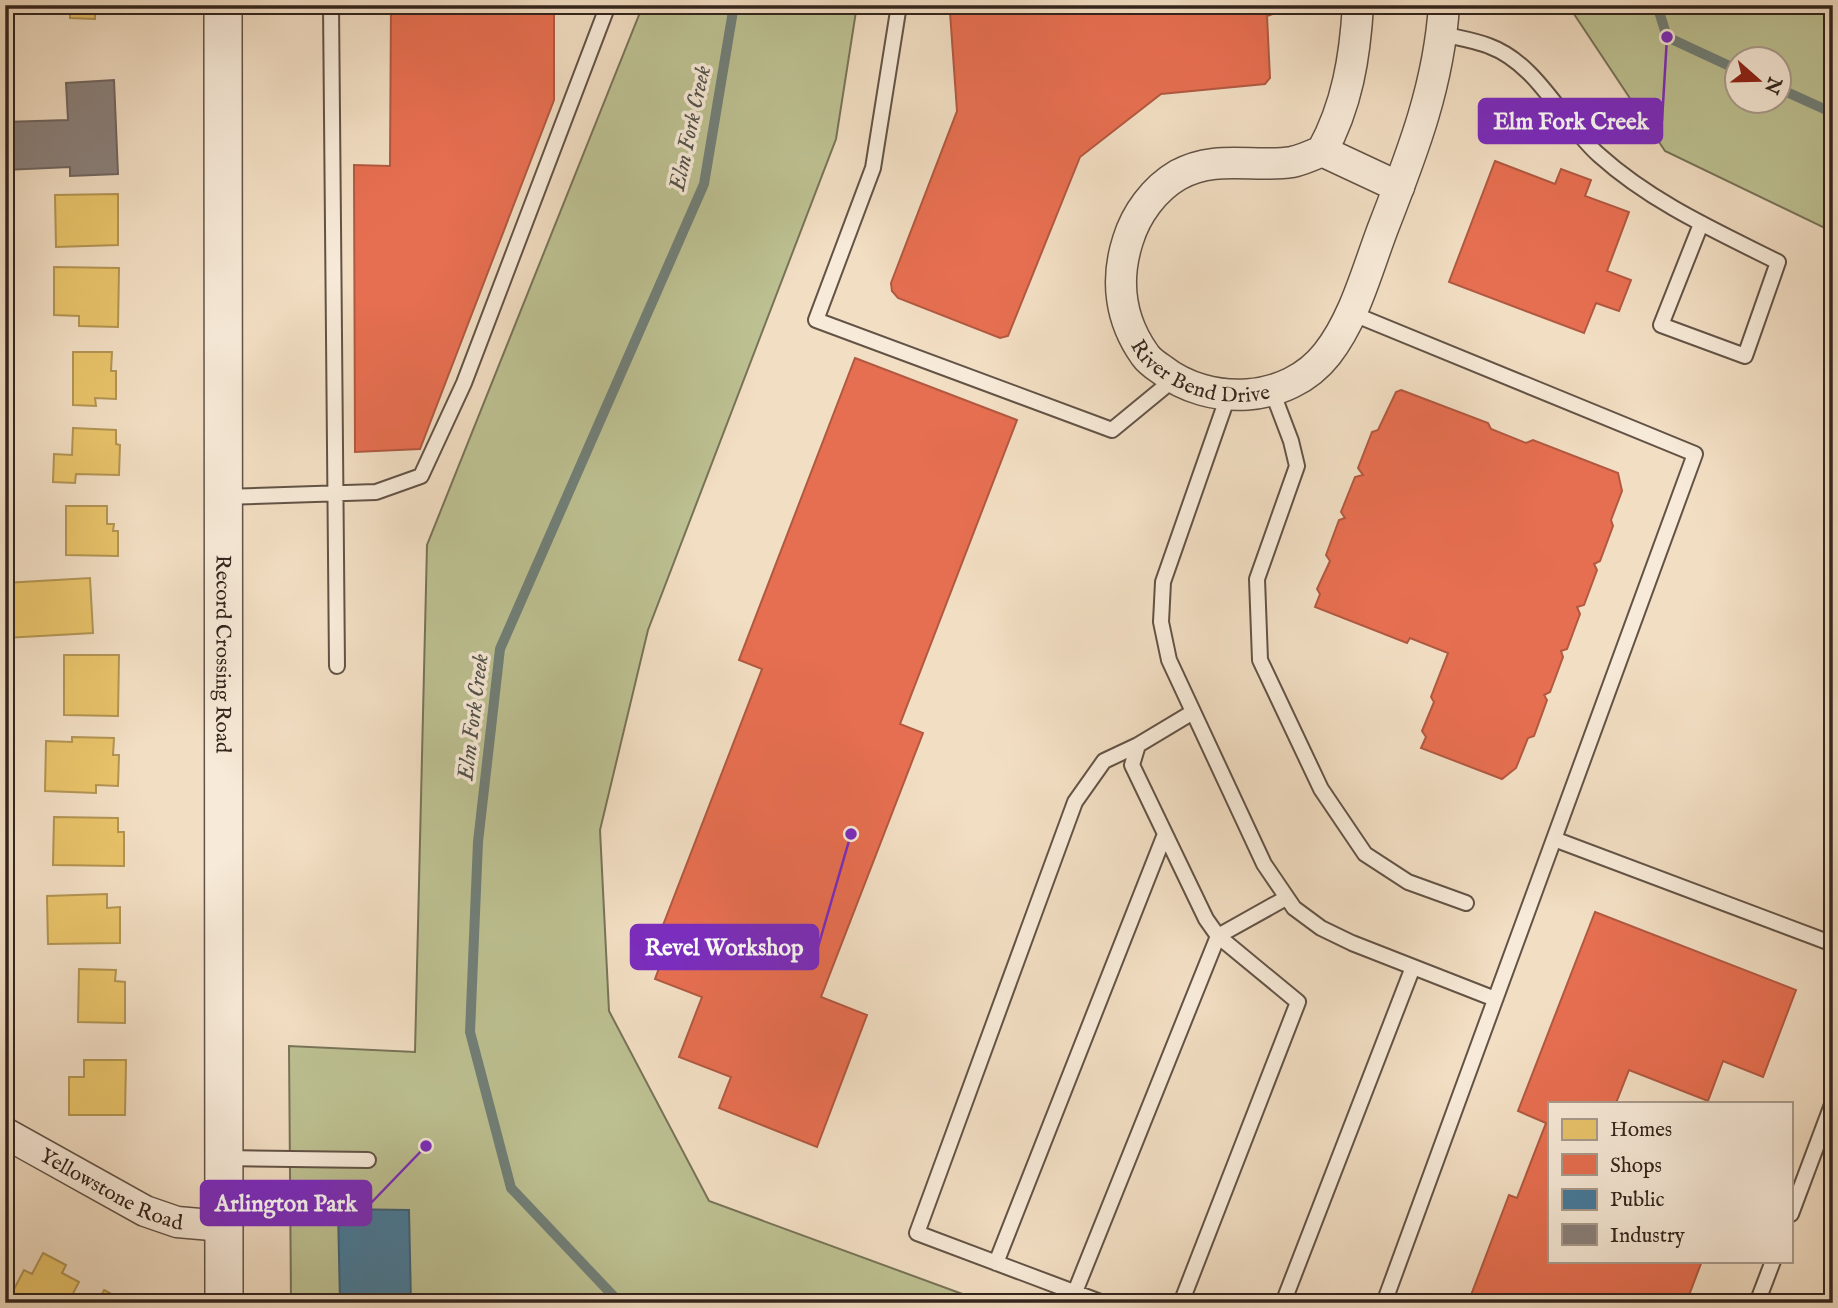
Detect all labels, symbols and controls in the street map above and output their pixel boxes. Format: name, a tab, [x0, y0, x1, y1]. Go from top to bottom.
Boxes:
north arrow	[1722, 46, 1792, 116]
water label: Elm Fork Creek	[663, 63, 718, 195]
text: N	[1758, 72, 1787, 97]
callout: Elm Fork Creek	[1479, 99, 1662, 143]
text: Elm Fork Creek	[1493, 108, 1650, 137]
street label: River Bend Drive	[1123, 335, 1273, 410]
street label: Record Crossing Road	[208, 555, 236, 754]
water label: Elm Fork Creek	[451, 652, 496, 783]
callout: Revel Workshop	[631, 925, 818, 969]
text: Revel Workshop	[645, 934, 804, 963]
legend	[1548, 1102, 1792, 1262]
text: Homes	[1610, 1117, 1672, 1144]
street label: Yellowstone Road	[34, 1143, 185, 1238]
text: Shops	[1610, 1153, 1662, 1180]
callout: Arlington Park	[201, 1181, 371, 1225]
text: Public	[1610, 1187, 1664, 1214]
text: Arlington Park	[214, 1190, 358, 1219]
text: Industry	[1610, 1223, 1686, 1250]

